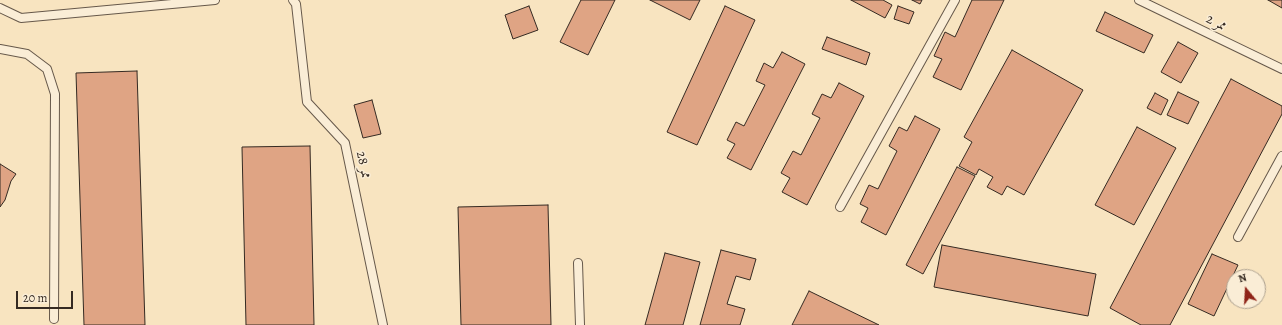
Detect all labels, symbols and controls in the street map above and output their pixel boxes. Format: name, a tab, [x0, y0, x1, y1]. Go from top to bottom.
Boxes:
street label: ممر 2	[1203, 11, 1229, 35]
street label: ممر 28	[352, 150, 374, 180]
north arrow	[1226, 269, 1266, 309]
text: N	[1236, 270, 1249, 286]
scale bar	[18, 283, 75, 309]
text: 20 m	[23, 290, 47, 306]

